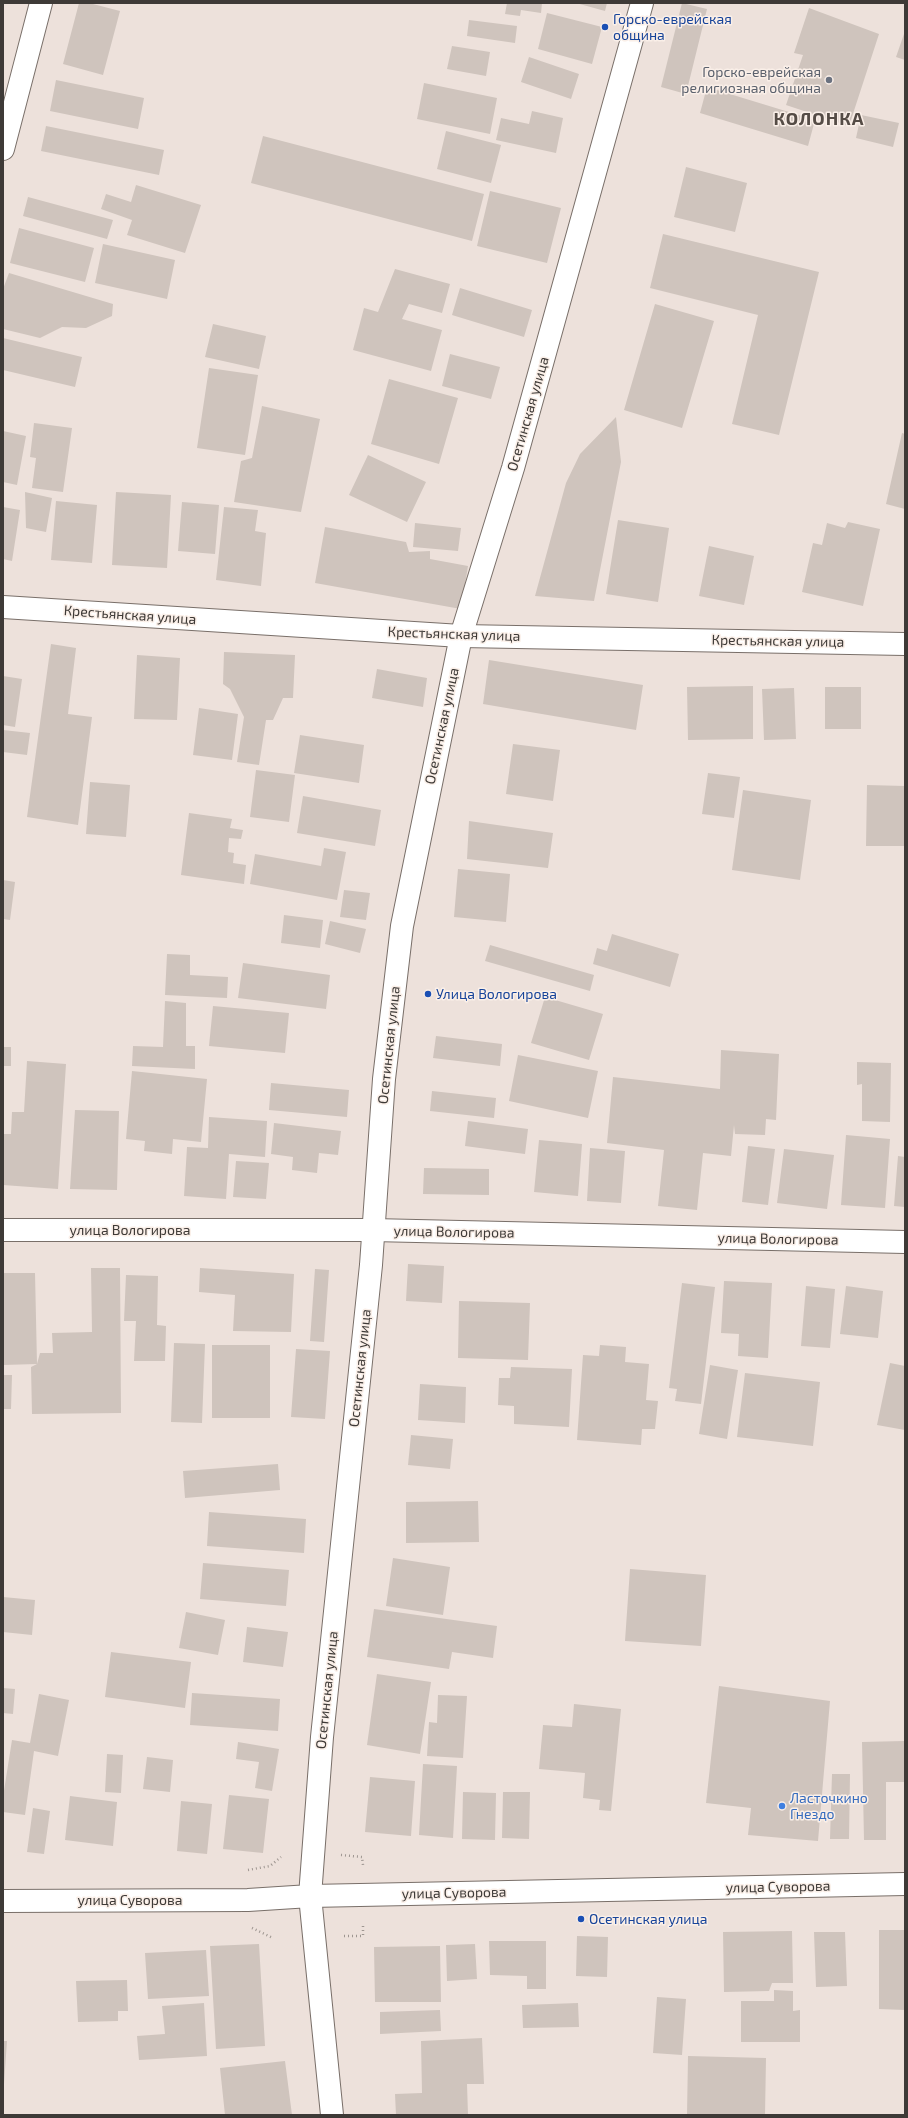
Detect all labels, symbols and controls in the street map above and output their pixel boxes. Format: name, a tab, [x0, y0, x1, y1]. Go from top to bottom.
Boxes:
place label: Горско-еврейская община	[613, 11, 732, 44]
marker: Горско-еврейская община	[600, 22, 610, 32]
place label: Горско-еврейская религиозная община	[681, 64, 821, 96]
marker: Горско-еврейская религиозная община	[824, 75, 834, 85]
district label: КОЛОНКА	[773, 108, 865, 130]
street label: Осетинская улица	[504, 355, 552, 473]
street label: Крестьянская улица	[63, 602, 197, 628]
street label: Крестьянская улица	[387, 623, 521, 645]
street label: Крестьянская улица	[711, 631, 845, 651]
street label: Осетинская улица	[421, 666, 463, 786]
street label: Осетинская улица	[374, 985, 404, 1105]
place label: Улица Вологирова	[436, 986, 557, 1002]
marker: Улица Вологирова	[423, 989, 433, 999]
street label: улица Вологирова	[70, 1222, 190, 1238]
street label: улица Вологирова	[393, 1223, 515, 1241]
street label: улица Вологирова	[717, 1230, 839, 1248]
street label: Осетинская улица	[345, 1308, 375, 1428]
street label: Осетинская улица	[312, 1630, 342, 1750]
place label: Ласточкино Гнездо	[790, 1790, 868, 1822]
marker: Ласточкино Гнездо	[777, 1801, 787, 1811]
street label: улица Суворова	[725, 1878, 831, 1896]
street label: улица Суворова	[401, 1884, 507, 1902]
street label: улица Суворова	[78, 1892, 182, 1908]
place label: Осетинская улица	[589, 1911, 708, 1927]
marker: Осетинская улица	[576, 1914, 586, 1924]

